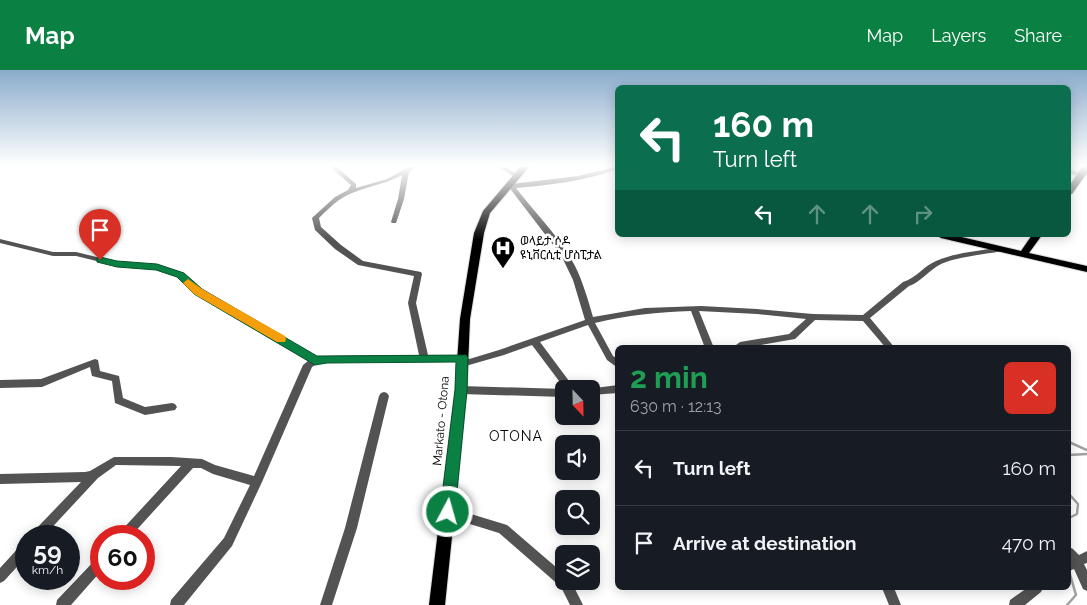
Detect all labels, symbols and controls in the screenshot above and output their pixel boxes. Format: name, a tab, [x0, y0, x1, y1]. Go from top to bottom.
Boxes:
text: Map	[25, 21, 75, 50]
text: Map	[867, 25, 903, 46]
text: Layers	[931, 25, 986, 46]
text: Share	[1014, 25, 1062, 46]
text: 160 m	[713, 104, 814, 145]
icon: left	[630, 105, 695, 170]
text: Turn left	[713, 146, 797, 172]
icon: left	[750, 200, 778, 228]
icon: ahead	[803, 200, 831, 228]
icon: ahead	[856, 200, 884, 228]
icon: right	[909, 200, 937, 228]
pin	[79, 209, 121, 260]
icon: arrive	[86, 216, 114, 244]
place label: ወላይታ ሶዶ ዩኒቨርሲቲ ሆስፒታል	[520, 234, 602, 262]
hospital icon: ወላይታ ሶዶ ዩኒቨርሲቲ ሆስፒታል	[490, 235, 516, 269]
text: 2 min	[630, 360, 708, 395]
button: close	[1004, 362, 1056, 414]
street label: Markato - Otona	[430, 376, 452, 466]
north arrow	[555, 380, 600, 425]
map controls	[555, 380, 600, 590]
text: 630 m · 12:13	[630, 397, 722, 416]
district label: OTONA	[489, 428, 543, 444]
button: sound	[555, 435, 600, 480]
icon: left	[630, 454, 658, 482]
text: Turn left	[673, 457, 750, 479]
text: 160 m	[1002, 457, 1056, 479]
position arrow	[421, 485, 473, 537]
button: search	[555, 490, 600, 535]
speed limit sign: 60	[90, 525, 155, 590]
icon: arrive	[630, 529, 658, 557]
text: Arrive at destination	[673, 532, 857, 554]
text: 470 m	[1002, 532, 1056, 554]
text: 59	[33, 536, 62, 566]
button: layers	[555, 545, 600, 590]
text: km/h	[32, 563, 63, 577]

